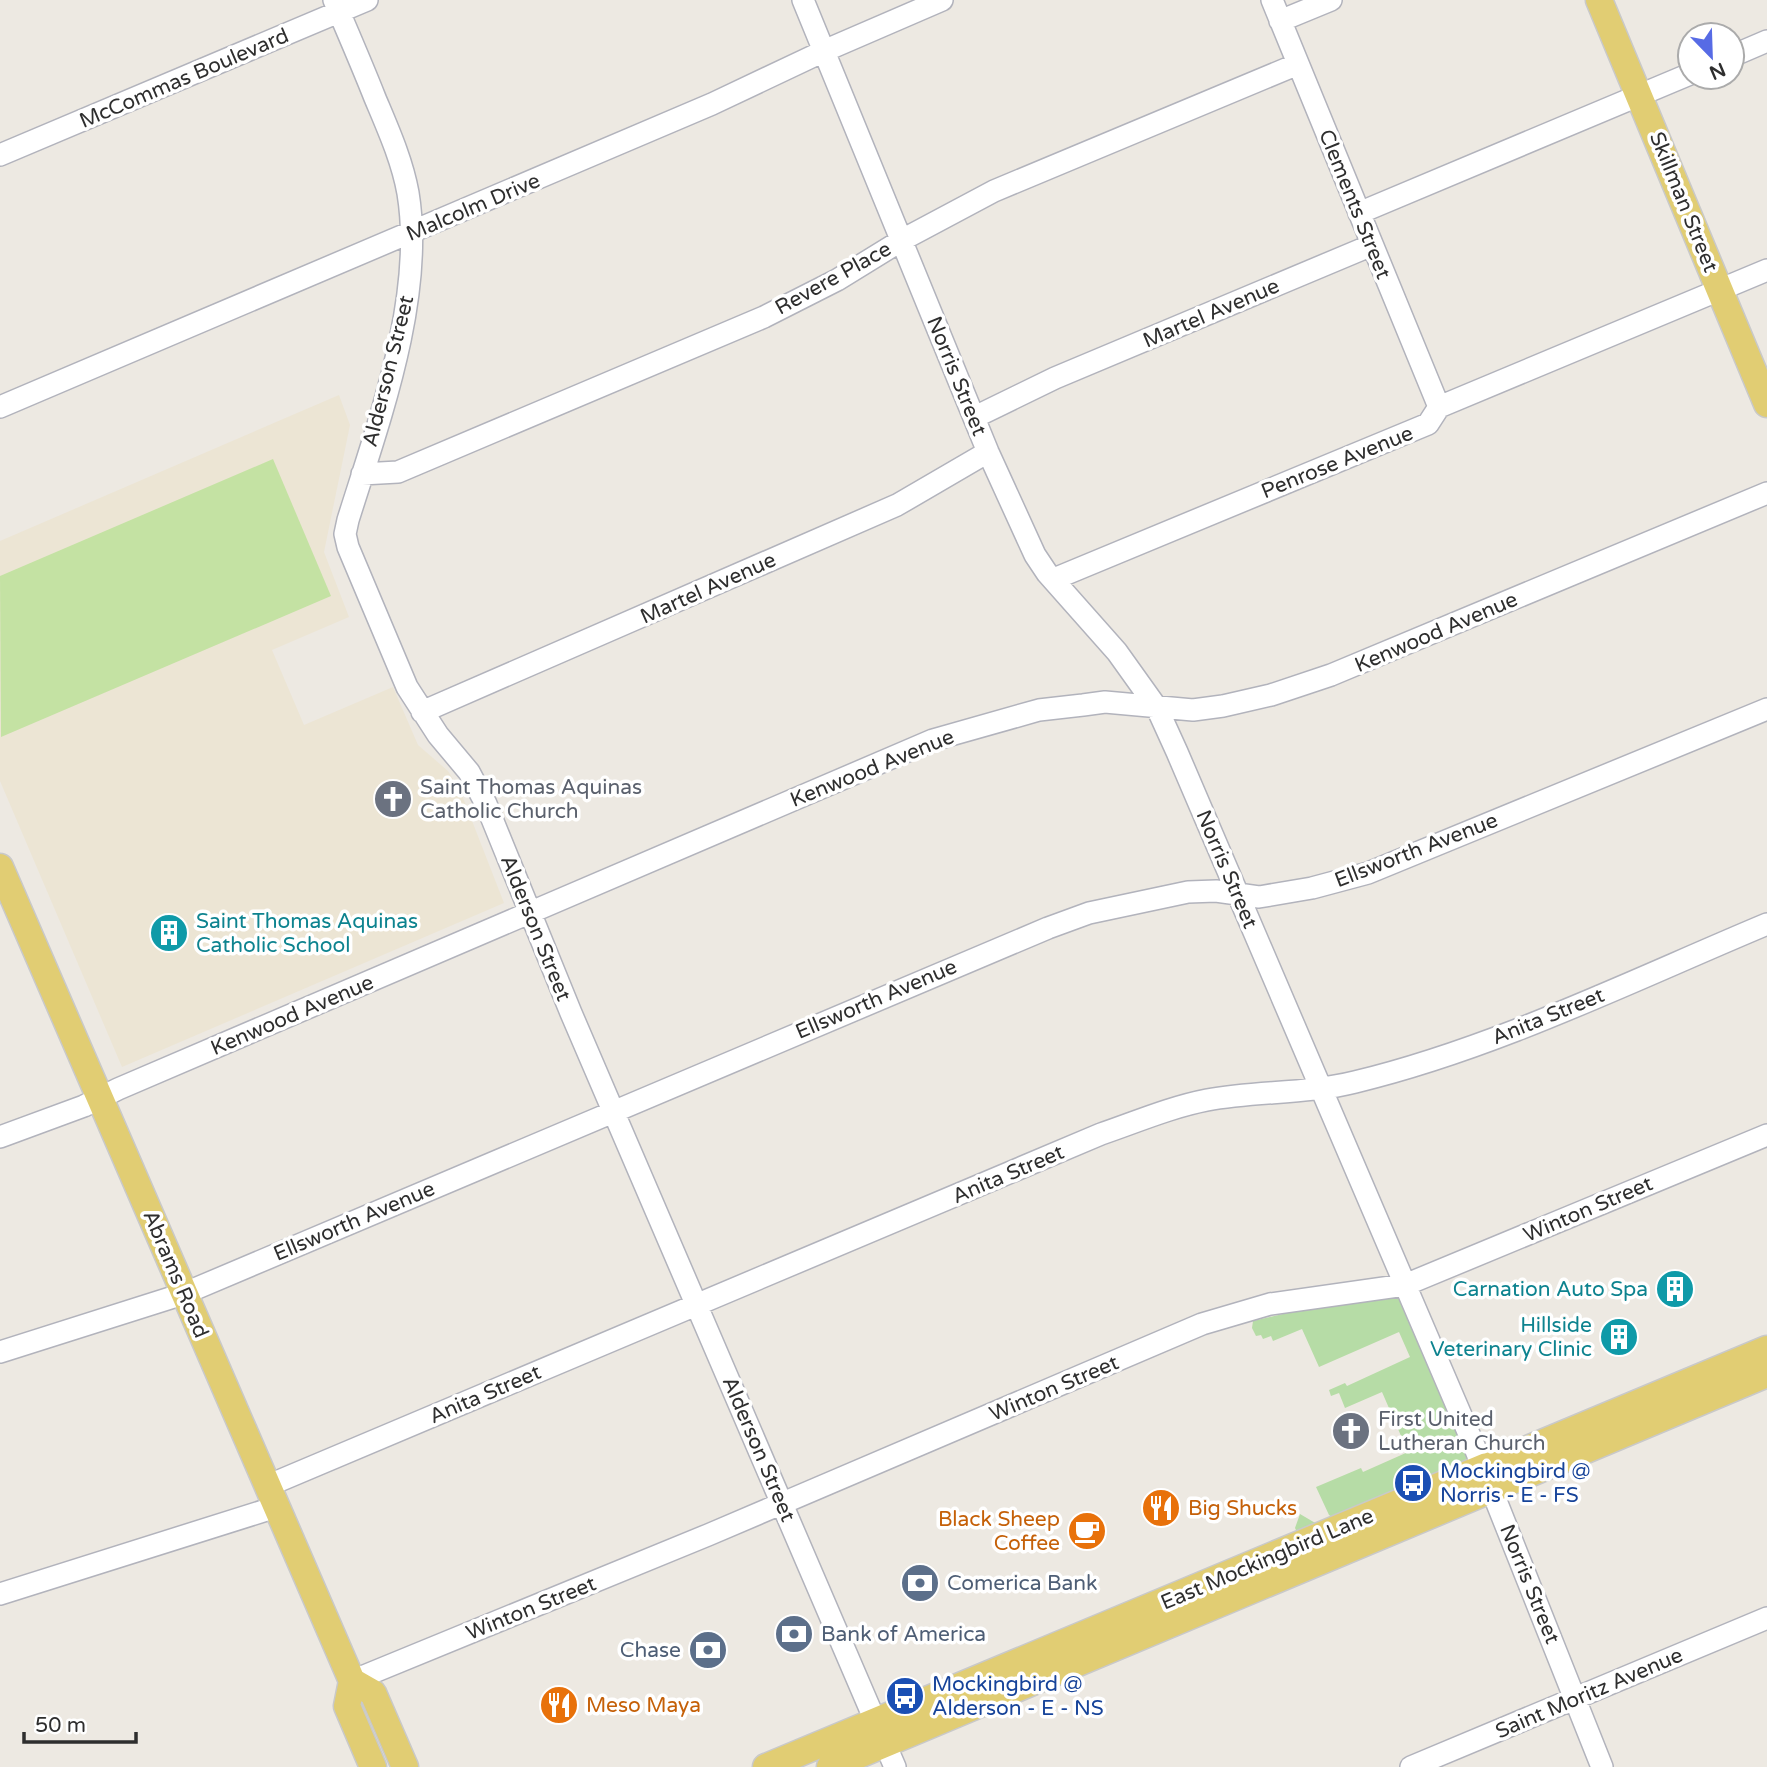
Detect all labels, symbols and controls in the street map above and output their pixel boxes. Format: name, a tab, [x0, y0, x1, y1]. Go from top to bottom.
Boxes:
north arrow	[1676, 21, 1746, 91]
street label: McCommas Boulevard	[76, 23, 292, 134]
text: N	[1706, 58, 1729, 84]
street label: Clements Street	[1313, 126, 1396, 283]
street label: Skillman Street	[1644, 128, 1723, 276]
street label: Malcolm Drive	[403, 168, 544, 247]
street label: Revere Place	[771, 236, 896, 321]
street label: Martel Avenue	[1139, 273, 1283, 353]
street label: Alderson Street	[358, 293, 419, 449]
street label: Norris Street	[921, 313, 992, 439]
street label: Penrose Avenue	[1258, 421, 1417, 504]
street label: Martel Avenue	[637, 547, 780, 630]
street label: Kenwood Avenue	[1351, 587, 1521, 678]
street label: Kenwood Avenue	[787, 724, 958, 813]
place label: Saint Thomas Aquinas Catholic Church	[420, 775, 642, 824]
church icon: Saint Thomas Aquinas Catholic Church	[372, 778, 414, 820]
street label: Norris Street	[1190, 806, 1263, 932]
street label: Ellsworth Avenue	[1331, 808, 1501, 893]
street label: Alderson Street	[495, 852, 576, 1005]
place label: Saint Thomas Aquinas Catholic School	[196, 909, 418, 958]
building icon: Saint Thomas Aquinas Catholic School	[148, 912, 190, 954]
street label: Ellsworth Avenue	[792, 954, 961, 1045]
street label: Kenwood Avenue	[207, 970, 377, 1061]
street label: Anita Street	[1488, 983, 1608, 1050]
street label: Anita Street	[949, 1140, 1068, 1209]
street label: Winton Street	[1520, 1171, 1656, 1248]
street label: Ellsworth Avenue	[270, 1176, 439, 1267]
street label: Abrams Road	[137, 1207, 214, 1342]
building icon: Carnation Auto Spa	[1654, 1268, 1696, 1310]
place label: Carnation Auto Spa	[1453, 1277, 1648, 1302]
place label: Hillside Veterinary Clinic	[1430, 1313, 1592, 1362]
building icon: Hillside Veterinary Clinic	[1598, 1316, 1640, 1358]
street label: Winton Street	[986, 1350, 1122, 1427]
street label: Anita Street	[426, 1360, 545, 1429]
street label: Alderson Street	[717, 1373, 800, 1525]
place label: First United Lutheran Church	[1378, 1407, 1545, 1456]
church icon: First United Lutheran Church	[1330, 1410, 1372, 1452]
place label: Mockingbird @ Norris - E - FS	[1440, 1459, 1590, 1508]
bus stop icon: Mockingbird @ Norris - E - FS	[1392, 1462, 1434, 1504]
restaurant icon: Big Shucks	[1140, 1487, 1182, 1529]
place label: Big Shucks	[1188, 1496, 1297, 1521]
street label: East Mockingbird Lane	[1157, 1503, 1377, 1616]
place label: Black Sheep Coffee	[938, 1507, 1060, 1556]
cafe icon: Black Sheep Coffee	[1066, 1510, 1108, 1552]
street label: Norris Street	[1494, 1521, 1565, 1647]
bank icon: Comerica Bank	[899, 1562, 941, 1604]
street label: Winton Street	[463, 1571, 600, 1646]
place label: Comerica Bank	[947, 1571, 1098, 1596]
bank icon: Bank of America	[773, 1613, 815, 1655]
place label: Bank of America	[821, 1622, 986, 1647]
bank icon: Chase	[687, 1629, 729, 1671]
place label: Chase	[620, 1638, 681, 1663]
street label: Saint Moritz Avenue	[1492, 1643, 1687, 1744]
place label: Mockingbird @ Alderson - E - NS	[932, 1672, 1104, 1721]
bus stop icon: Mockingbird @ Alderson - E - NS	[884, 1675, 926, 1717]
restaurant icon: Meso Maya	[538, 1684, 580, 1726]
place label: Meso Maya	[586, 1693, 701, 1718]
scale bar	[24, 1700, 136, 1744]
text: 50 m	[35, 1713, 86, 1738]

